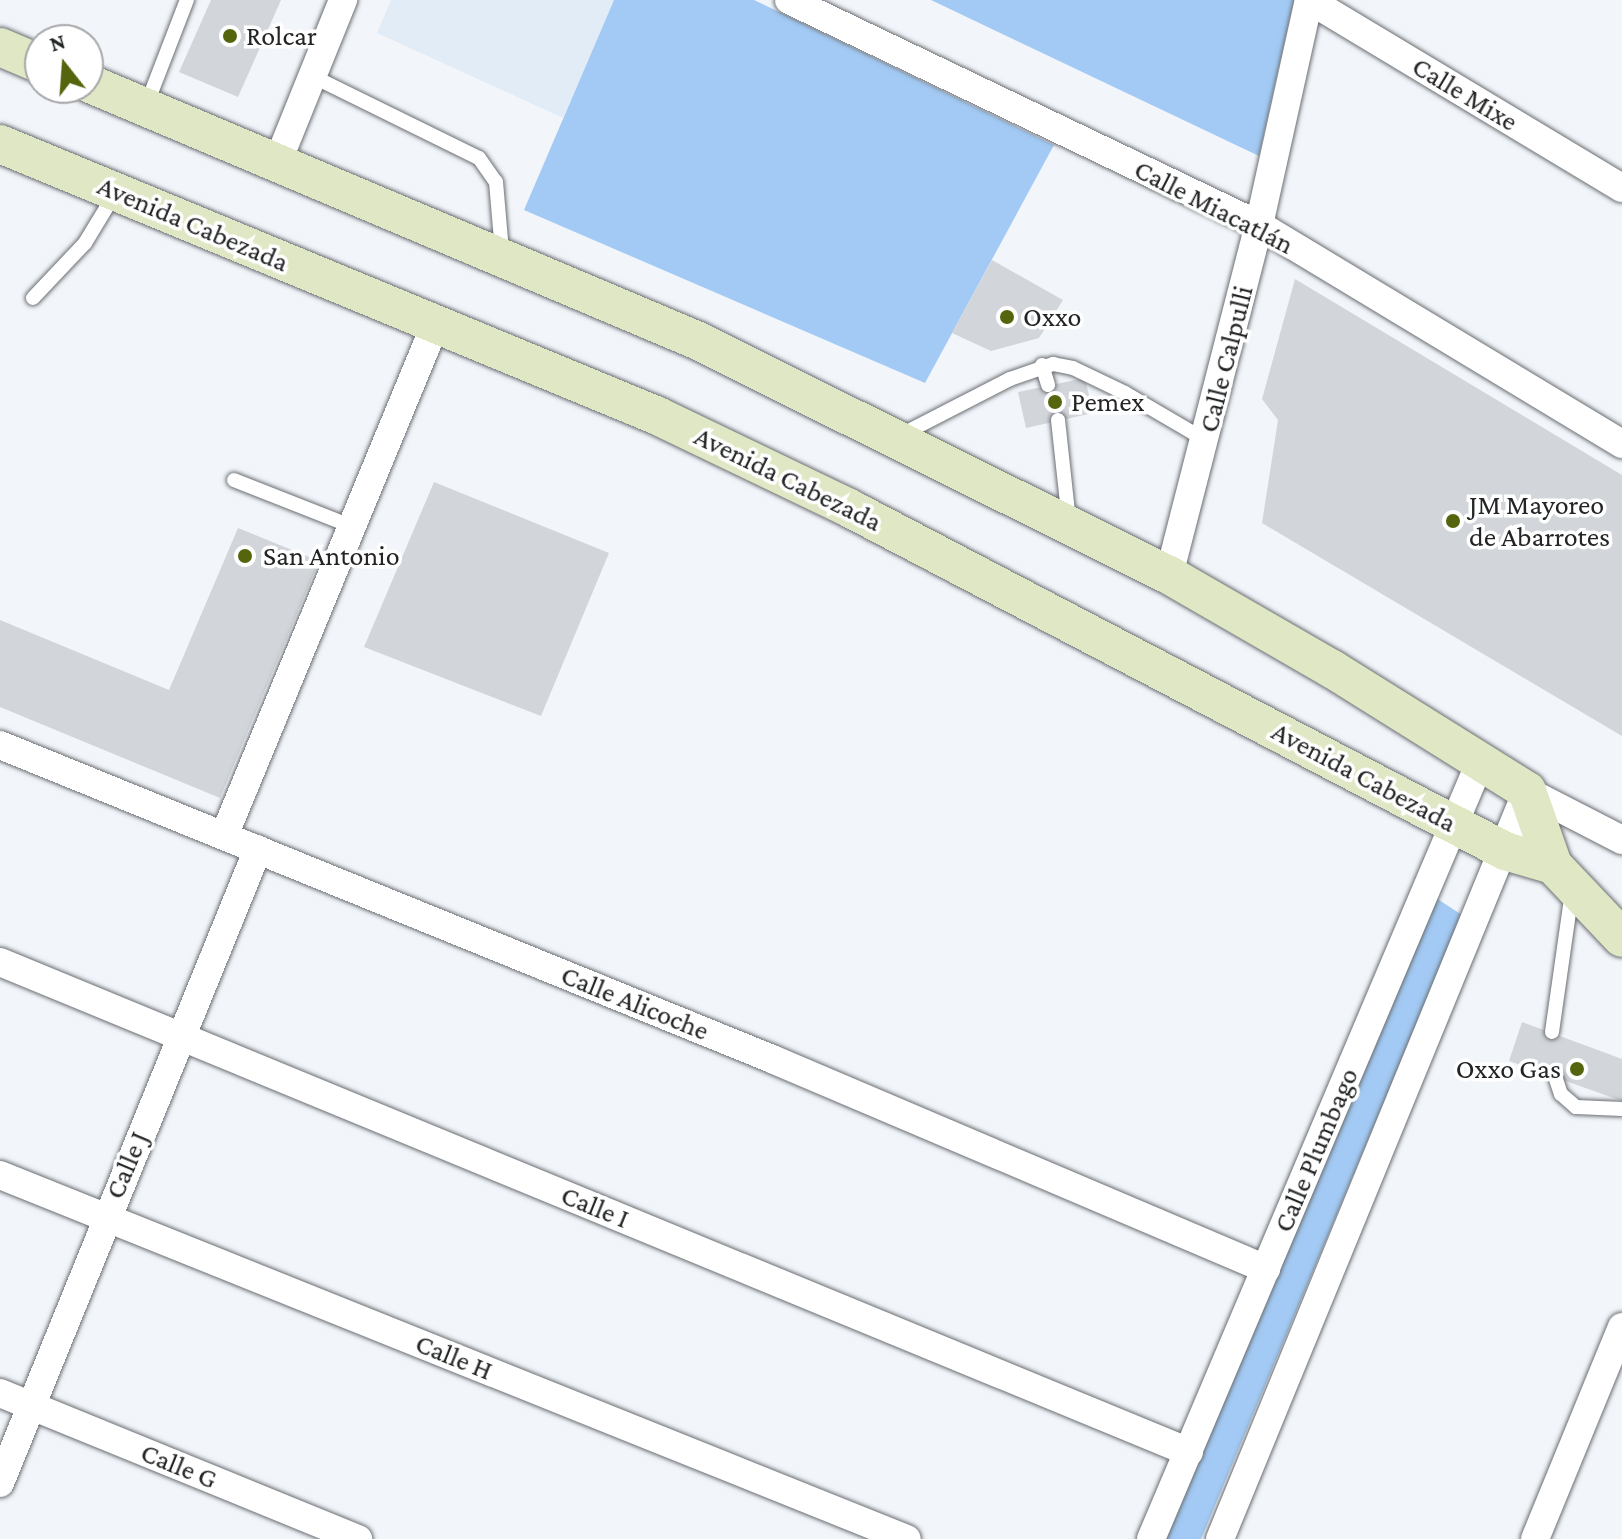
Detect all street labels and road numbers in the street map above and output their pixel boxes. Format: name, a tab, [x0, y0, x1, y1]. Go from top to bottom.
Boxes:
street label: Calle Mixe	[1406, 49, 1524, 139]
street label: Calle Miacatlán	[1129, 152, 1299, 262]
street label: Avenida Cabezada	[92, 169, 294, 279]
street label: Calle Calpulli	[1192, 282, 1260, 436]
street label: Avenida Cabezada	[689, 419, 887, 539]
street label: Avenida Cabezada	[1266, 714, 1462, 840]
street label: Calle Alicoche	[556, 958, 714, 1048]
street label: Calle Plumbago	[1266, 1063, 1366, 1237]
street label: Calle J	[98, 1126, 156, 1204]
street label: Calle I	[556, 1178, 634, 1236]
street label: Calle H	[411, 1326, 497, 1388]
street label: Calle G	[136, 1436, 222, 1496]

